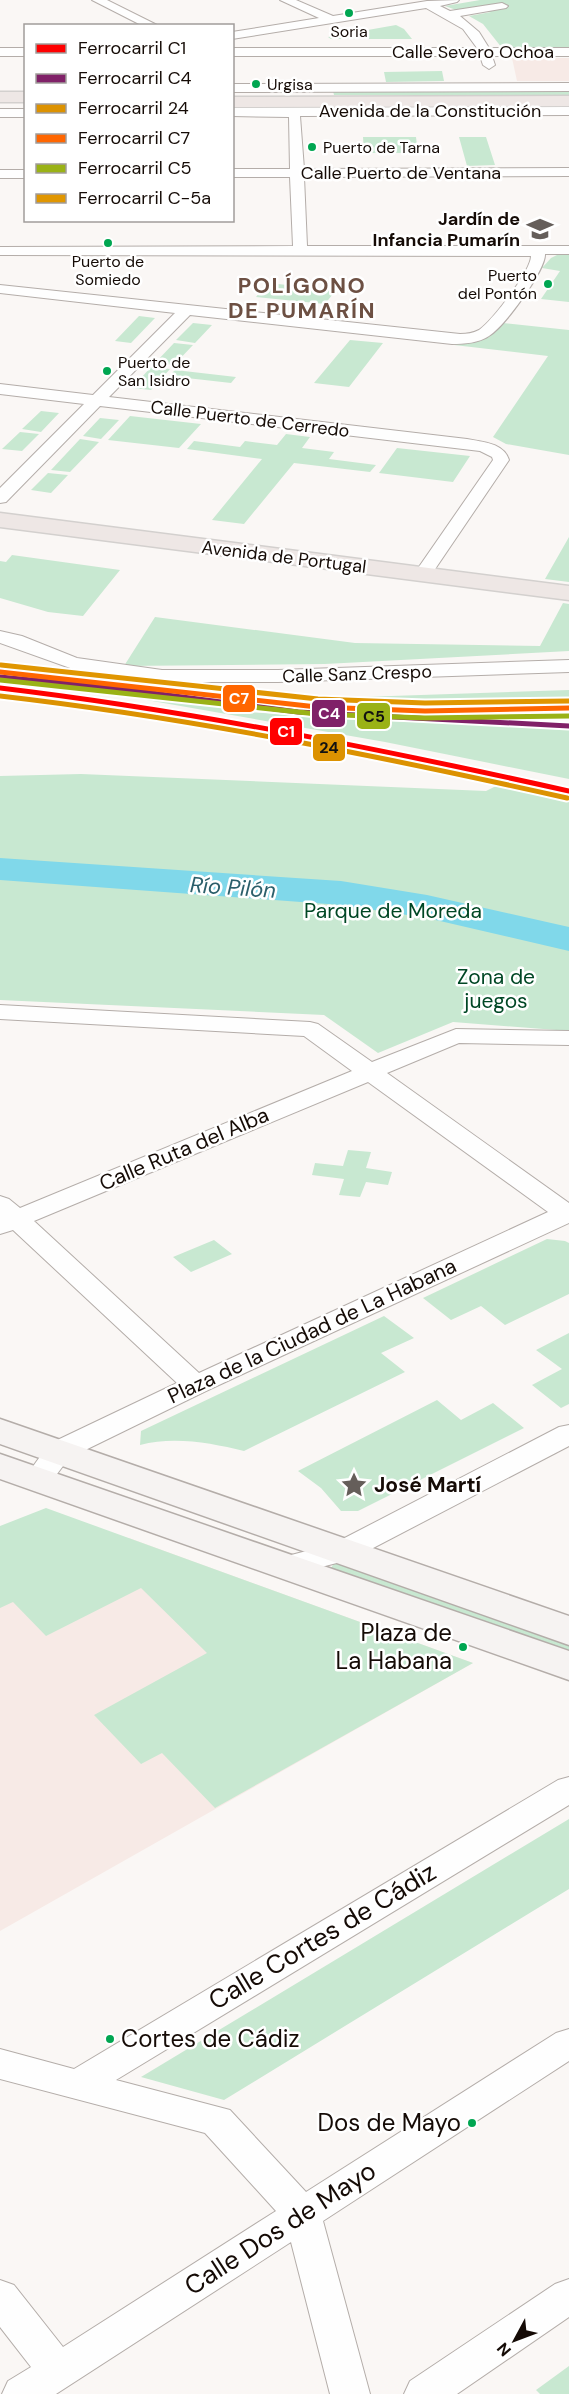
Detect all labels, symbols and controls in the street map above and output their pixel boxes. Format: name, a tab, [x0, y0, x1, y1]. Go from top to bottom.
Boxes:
marker: Soria	[343, 7, 355, 19]
place label: Soria	[330, 21, 368, 42]
legend	[24, 24, 234, 222]
text: Ferrocarril C1	[78, 36, 186, 60]
street label: Calle Severo Ochoa	[392, 40, 554, 64]
text: Ferrocarril C4	[78, 66, 192, 90]
place label: Urgisa	[267, 74, 313, 95]
marker: Urgisa	[250, 78, 262, 90]
text: Ferrocarril 24	[78, 96, 189, 120]
street label: Avenida de la Constitución	[319, 99, 541, 123]
text: Ferrocarril C7	[78, 126, 190, 150]
place label: Puerto de Tarna	[323, 137, 440, 158]
marker: Puerto de Tarna	[306, 141, 318, 153]
text: Ferrocarril C5	[78, 156, 192, 180]
street label: Calle Puerto de Ventana	[301, 161, 501, 185]
text: Ferrocarril C-5a	[78, 186, 211, 210]
place label: Jardín de Infancia Pumarín	[372, 207, 520, 252]
school or university icon: Jardín de Infancia Pumarín	[525, 214, 555, 244]
marker: Puerto de Somiedo	[102, 237, 114, 249]
place label: Puerto de Somiedo	[72, 251, 144, 290]
place label: Puerto del Pontón	[458, 265, 537, 304]
district label: POLÍGONO DE PUMARÍN	[228, 271, 376, 325]
marker: Puerto del Pontón	[542, 278, 554, 290]
place label: Puerto de San Isidro	[118, 352, 190, 391]
marker: Puerto de San Isidro	[101, 365, 113, 377]
street label: Calle Puerto de Cerredo	[149, 395, 351, 443]
street label: Avenida de Portugal	[200, 535, 368, 579]
street label: Calle Sanz Crespo	[282, 659, 432, 689]
line badge: C7	[222, 684, 256, 713]
text: C7	[229, 688, 250, 709]
line badge: C4	[311, 699, 346, 728]
line badge: C5	[356, 702, 391, 730]
text: C4	[318, 703, 340, 724]
text: C5	[363, 706, 385, 727]
line badge: C1	[269, 717, 303, 746]
text: C1	[277, 721, 295, 742]
line badge: 24	[312, 733, 346, 762]
text: 24	[319, 737, 339, 758]
water label: Río Pilón	[189, 870, 277, 905]
park label: Parque de Moreda	[304, 897, 482, 925]
park label: Zona de juegos	[457, 963, 535, 1015]
street label: Calle Ruta del Alba	[95, 1101, 273, 1197]
street label: Plaza de la Ciudad de La Habana	[163, 1252, 461, 1410]
place icon: José Martí	[339, 1470, 369, 1500]
place label: José Martí	[374, 1471, 482, 1499]
place label: Plaza de La Habana	[336, 1617, 452, 1676]
marker: Plaza de La Habana	[457, 1641, 469, 1653]
street label: Calle Cortes de Cádiz	[202, 1855, 442, 2017]
place label: Cortes de Cádiz	[121, 2023, 300, 2054]
marker: Cortes de Cádiz	[104, 2033, 116, 2045]
place label: Dos de Mayo	[317, 2107, 461, 2138]
marker: Dos de Mayo	[466, 2117, 478, 2129]
street label: Calle Dos de Mayo	[178, 2153, 382, 2303]
north arrow	[485, 2310, 545, 2370]
text: N	[492, 2338, 516, 2361]

